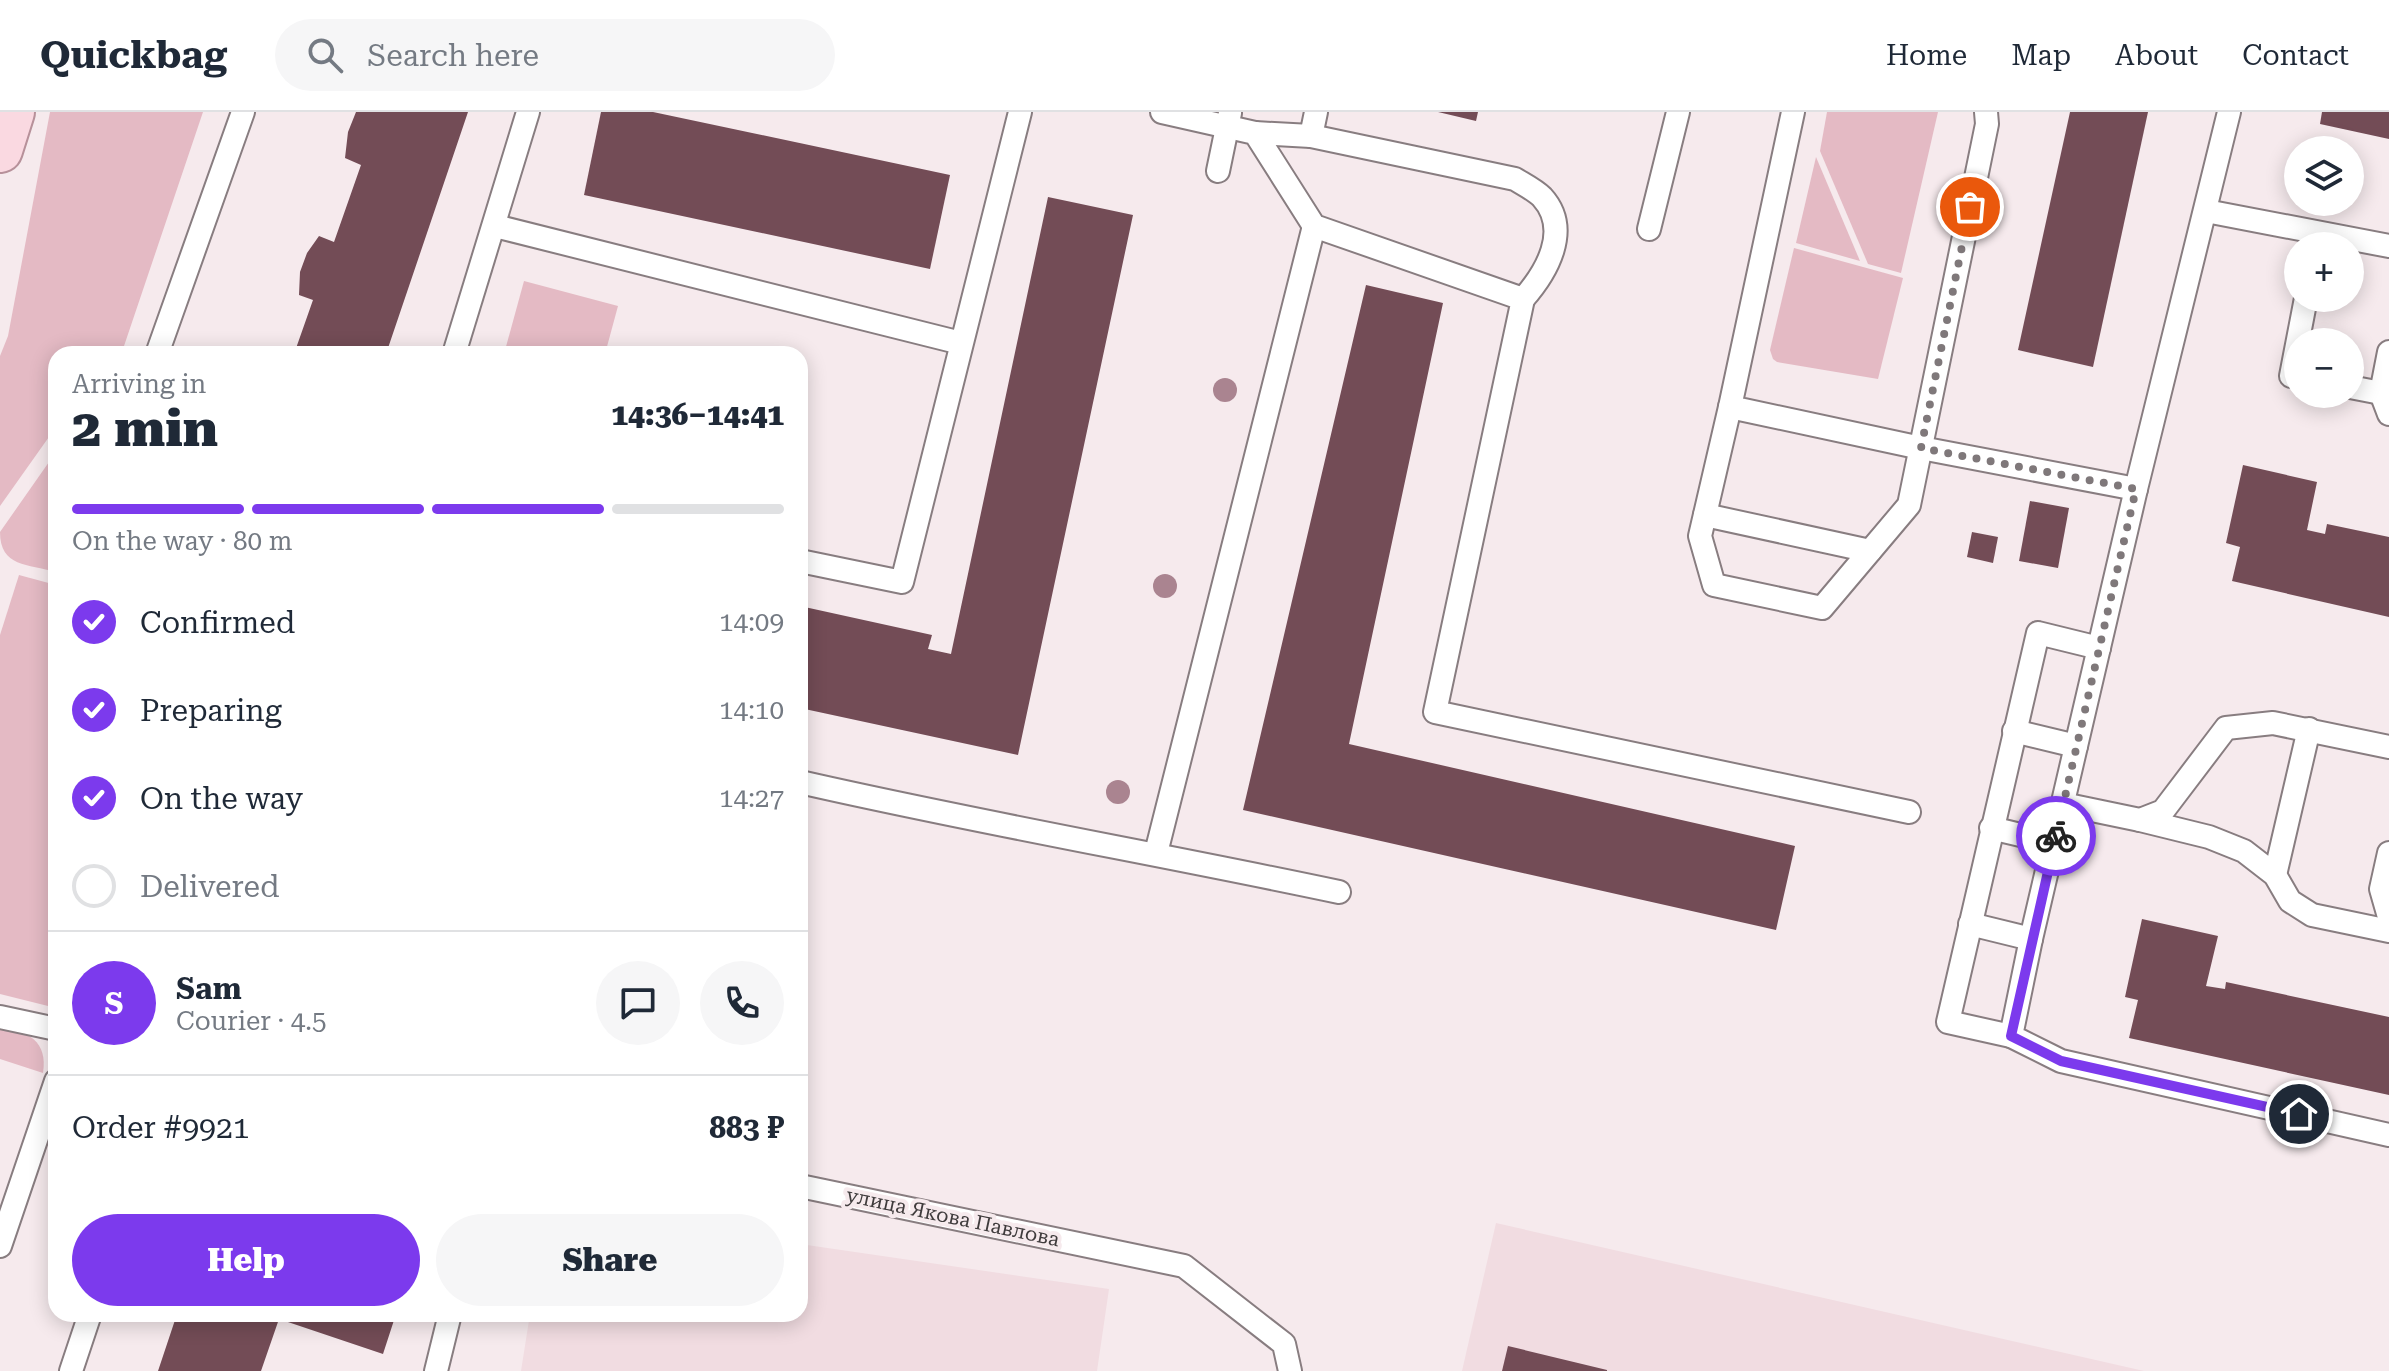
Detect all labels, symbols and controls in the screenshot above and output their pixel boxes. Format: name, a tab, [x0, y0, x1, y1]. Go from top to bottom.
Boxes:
search box	[275, 19, 835, 91]
text: Quickbag	[40, 33, 227, 77]
icon: search	[303, 33, 347, 77]
text: Search here	[367, 38, 539, 73]
text: Home	[1886, 39, 1967, 72]
text: Map	[2011, 39, 2071, 72]
text: About	[2115, 39, 2198, 72]
text: Contact	[2242, 39, 2349, 72]
map controls	[2284, 136, 2364, 408]
button: layers	[2284, 136, 2364, 216]
pin	[1936, 173, 2004, 241]
icon: bag	[1948, 185, 1992, 229]
button: +	[2284, 232, 2364, 312]
button: −	[2284, 328, 2364, 408]
text: Arriving in	[72, 369, 206, 399]
text: 14:36–14:41	[611, 397, 784, 432]
text: 2 min	[72, 398, 218, 459]
text: On the way · 80 m	[72, 526, 292, 556]
icon: check	[72, 600, 116, 644]
text: Confirmed	[140, 605, 295, 640]
text: 14:09	[719, 607, 784, 637]
icon: check	[72, 688, 116, 732]
text: Preparing	[140, 693, 282, 728]
text: 14:10	[719, 695, 784, 725]
icon: check	[72, 776, 116, 820]
text: On the way	[140, 781, 303, 816]
text: 14:27	[719, 783, 784, 813]
courier	[2016, 796, 2096, 876]
icon: bike	[2034, 814, 2078, 858]
text: Delivered	[140, 869, 279, 904]
button: chat	[596, 961, 680, 1045]
button: phone	[700, 961, 784, 1045]
text: Sam	[176, 971, 242, 1006]
text: S	[105, 986, 123, 1021]
text: Courier · 4.5	[176, 1006, 326, 1036]
pin	[2265, 1080, 2333, 1148]
icon: home	[2277, 1092, 2321, 1136]
text: Order #9921	[72, 1110, 250, 1145]
text: 883 ₽	[709, 1110, 784, 1145]
street label: улица Якова Павлова	[844, 1183, 1062, 1251]
button: Help	[72, 1214, 420, 1306]
button: Share	[436, 1214, 784, 1306]

